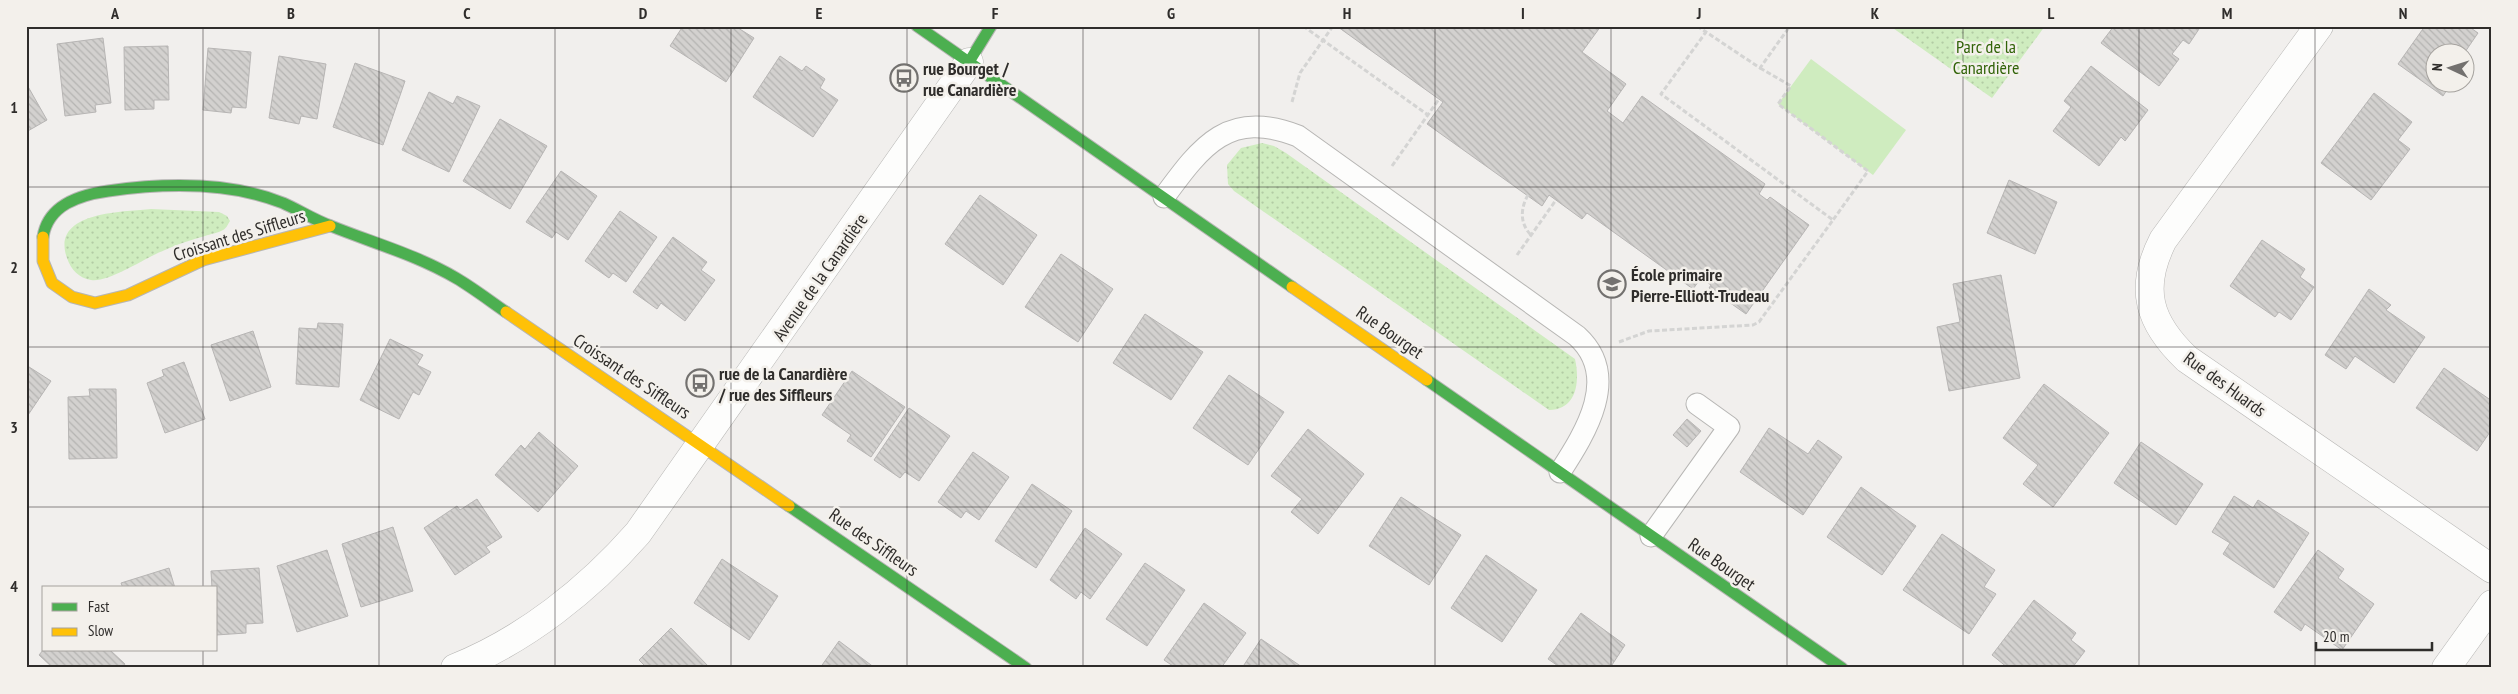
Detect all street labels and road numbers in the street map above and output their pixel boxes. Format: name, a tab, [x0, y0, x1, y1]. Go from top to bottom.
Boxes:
street label: Croissant des Siffleurs	[170, 204, 308, 266]
street label: Avenue de la Canardière	[767, 209, 873, 345]
street label: Rue Bourget	[1352, 301, 1428, 363]
street label: Croissant des Siffleurs	[569, 328, 695, 424]
street label: Rue des Huards	[2179, 346, 2271, 422]
street label: Rue des Siffleurs	[825, 503, 923, 581]
street label: Rue Bourget	[1684, 533, 1760, 595]

